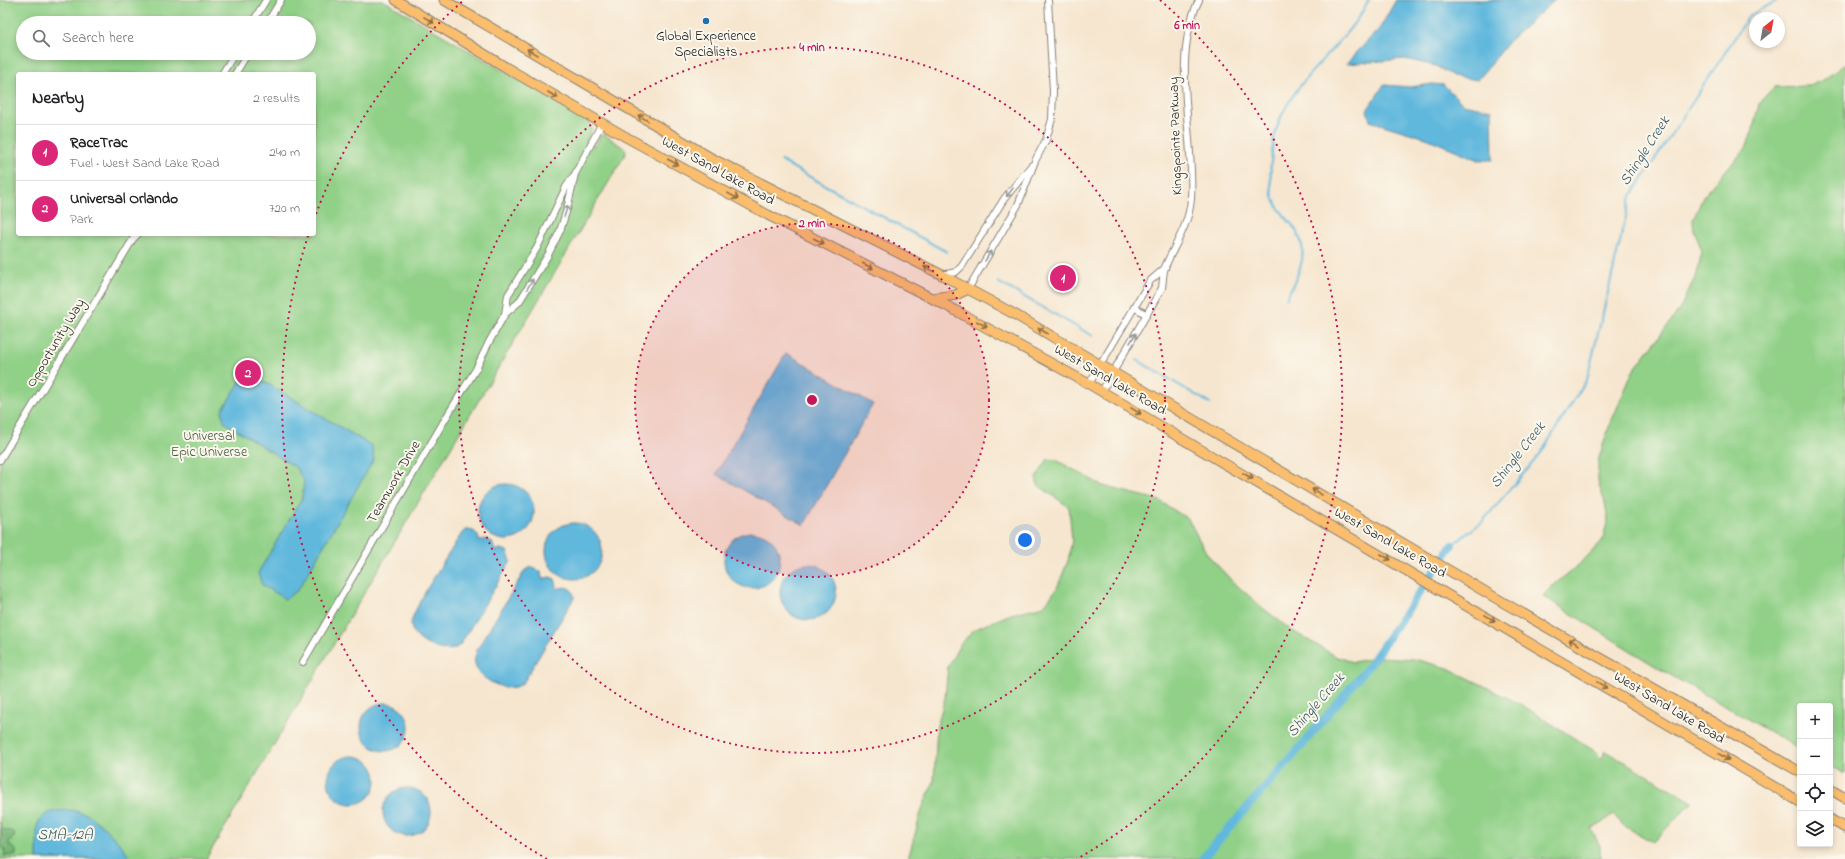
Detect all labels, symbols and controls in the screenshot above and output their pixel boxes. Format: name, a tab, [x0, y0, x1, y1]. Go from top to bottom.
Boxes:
north arrow	[1749, 12, 1785, 48]
search box	[16, 16, 316, 60]
marker: Global Experience Specialists	[701, 16, 711, 26]
one-way arrow	[423, 17, 435, 25]
text: 6 min	[1173, 17, 1200, 35]
place label: Global Experience Specialists	[656, 26, 757, 63]
icon: search	[30, 27, 52, 49]
text: Search here	[62, 27, 134, 49]
text: 4 min	[798, 39, 825, 57]
one-way arrow	[526, 47, 538, 55]
street label: Kingspointe Parkway	[1163, 76, 1190, 195]
text: Nearby	[32, 86, 84, 111]
text: 2 results	[253, 89, 300, 108]
one-way arrow	[547, 91, 559, 99]
water label: Shingle Creek	[1614, 111, 1677, 191]
one-way arrow	[637, 114, 649, 122]
street label: West Sand Lake Road	[658, 131, 778, 211]
text: RaceTrac	[70, 132, 128, 154]
text: 1	[43, 143, 47, 162]
text: 240 m	[269, 143, 300, 162]
text: Fuel · West Sand Lake Road	[70, 154, 220, 173]
one-way arrow	[667, 159, 679, 167]
one-way arrow	[1006, 186, 1014, 197]
text: Universal Orlando	[70, 188, 178, 210]
one-way arrow	[727, 193, 739, 201]
text: 2	[42, 199, 48, 218]
text: 720 m	[269, 199, 300, 218]
one-way arrow	[563, 205, 570, 218]
text: Park	[70, 210, 94, 229]
text: 2 min	[798, 215, 825, 233]
one-way arrow	[813, 238, 825, 246]
one-way arrow	[984, 251, 992, 262]
one-way arrow	[862, 263, 874, 270]
pin: 1	[1050, 263, 1076, 293]
one-way arrow	[923, 265, 935, 272]
one-way arrow	[526, 278, 534, 290]
street label: Opportunity Way	[21, 294, 92, 392]
one-way arrow	[975, 321, 987, 329]
one-way arrow	[1037, 326, 1049, 334]
one-way arrow	[1130, 332, 1138, 344]
street label: West Sand Lake Road	[1050, 339, 1170, 421]
pin: 2	[235, 358, 261, 388]
centre of rings	[805, 393, 819, 407]
one-way arrow	[1130, 407, 1142, 415]
water label: Shingle Creek	[1485, 416, 1553, 493]
park label: Universal Epic Universe	[171, 426, 248, 463]
street label: Teamwork Drive	[362, 436, 427, 527]
one-way arrow	[1242, 473, 1254, 481]
one-way arrow	[1311, 488, 1323, 496]
street label: West Sand Lake Road	[1330, 502, 1450, 584]
your location	[1015, 530, 1035, 550]
one-way arrow	[1380, 553, 1392, 561]
one-way arrow	[1484, 615, 1496, 623]
one-way arrow	[1568, 637, 1580, 645]
street label: West Sand Lake Road	[1609, 666, 1729, 750]
water label: Shingle Creek	[1282, 667, 1352, 743]
one-way arrow	[1596, 681, 1608, 689]
map controls	[1797, 703, 1833, 847]
button: +	[1797, 703, 1833, 739]
button: −	[1797, 739, 1833, 775]
one-way arrow	[1718, 754, 1730, 762]
button: locate	[1797, 775, 1833, 811]
button: layers	[1797, 811, 1833, 847]
water label: SMA-12A	[37, 824, 93, 846]

